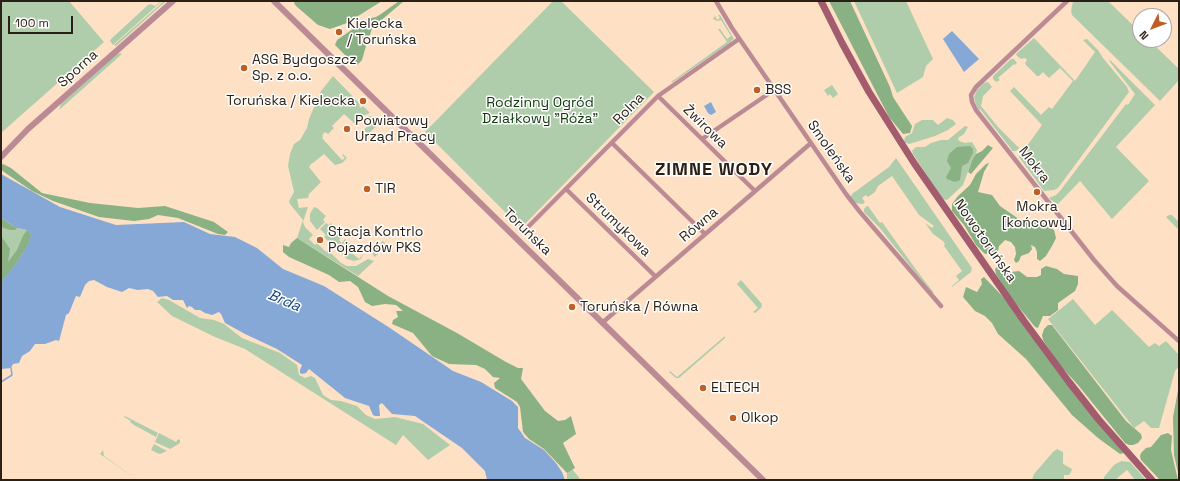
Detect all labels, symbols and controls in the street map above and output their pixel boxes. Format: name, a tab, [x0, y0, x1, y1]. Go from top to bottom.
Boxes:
scale bar	[10, 8, 75, 34]
north arrow	[1132, 8, 1172, 48]
text: 100 m	[15, 15, 49, 31]
place label: Kielecka / Toruńska	[347, 16, 416, 48]
marker: Kielecka / Toruńska	[334, 27, 344, 37]
text: N	[1136, 28, 1151, 43]
street label: Sporna	[54, 47, 102, 91]
place label: ASG Bydgoszcz Sp. z o.o.	[252, 52, 356, 84]
marker: ASG Bydgoszcz Sp. z o.o.	[239, 63, 249, 73]
place label: BSS	[765, 82, 791, 98]
marker: BSS	[752, 85, 762, 95]
street label: Rolna	[610, 90, 648, 128]
place label: Toruńska / Kielecka	[226, 93, 355, 109]
park label: Rodzinny Ogród Działkowy "Róża"	[482, 95, 598, 128]
marker: Toruńska / Kielecka	[358, 96, 368, 106]
street label: Żwirowa	[679, 102, 731, 152]
place label: Powiatowy Urząd Pracy	[355, 113, 436, 146]
street label: Smoleńska	[803, 118, 859, 186]
marker: Powiatowy Urząd Pracy	[342, 124, 352, 134]
street label: Mokra	[1015, 144, 1053, 186]
district label: ZIMNE WODY	[655, 159, 773, 181]
place label: TIR	[375, 181, 395, 197]
marker: TIR	[362, 184, 372, 194]
marker: Mokra [końcowy]	[1032, 187, 1042, 197]
street label: Strumykowa	[582, 190, 654, 260]
street label: Nowotoruńska	[950, 196, 1020, 286]
place label: Mokra [końcowy]	[1002, 199, 1072, 232]
street label: Równa	[676, 204, 722, 246]
street label: Toruńska	[499, 205, 555, 259]
place label: Stacja Kontrlo Pojazdów PKS	[328, 224, 423, 256]
marker: Stacja Kontrlo Pojazdów PKS	[315, 235, 325, 245]
water label: Brda	[265, 286, 303, 316]
place label: Toruńska / Równa	[580, 299, 698, 315]
marker: Toruńska / Równa	[567, 302, 577, 312]
place label: ELTECH	[711, 380, 760, 396]
marker: ELTECH	[698, 383, 708, 393]
place label: Olkop	[741, 410, 779, 426]
marker: Olkop	[728, 413, 738, 423]

